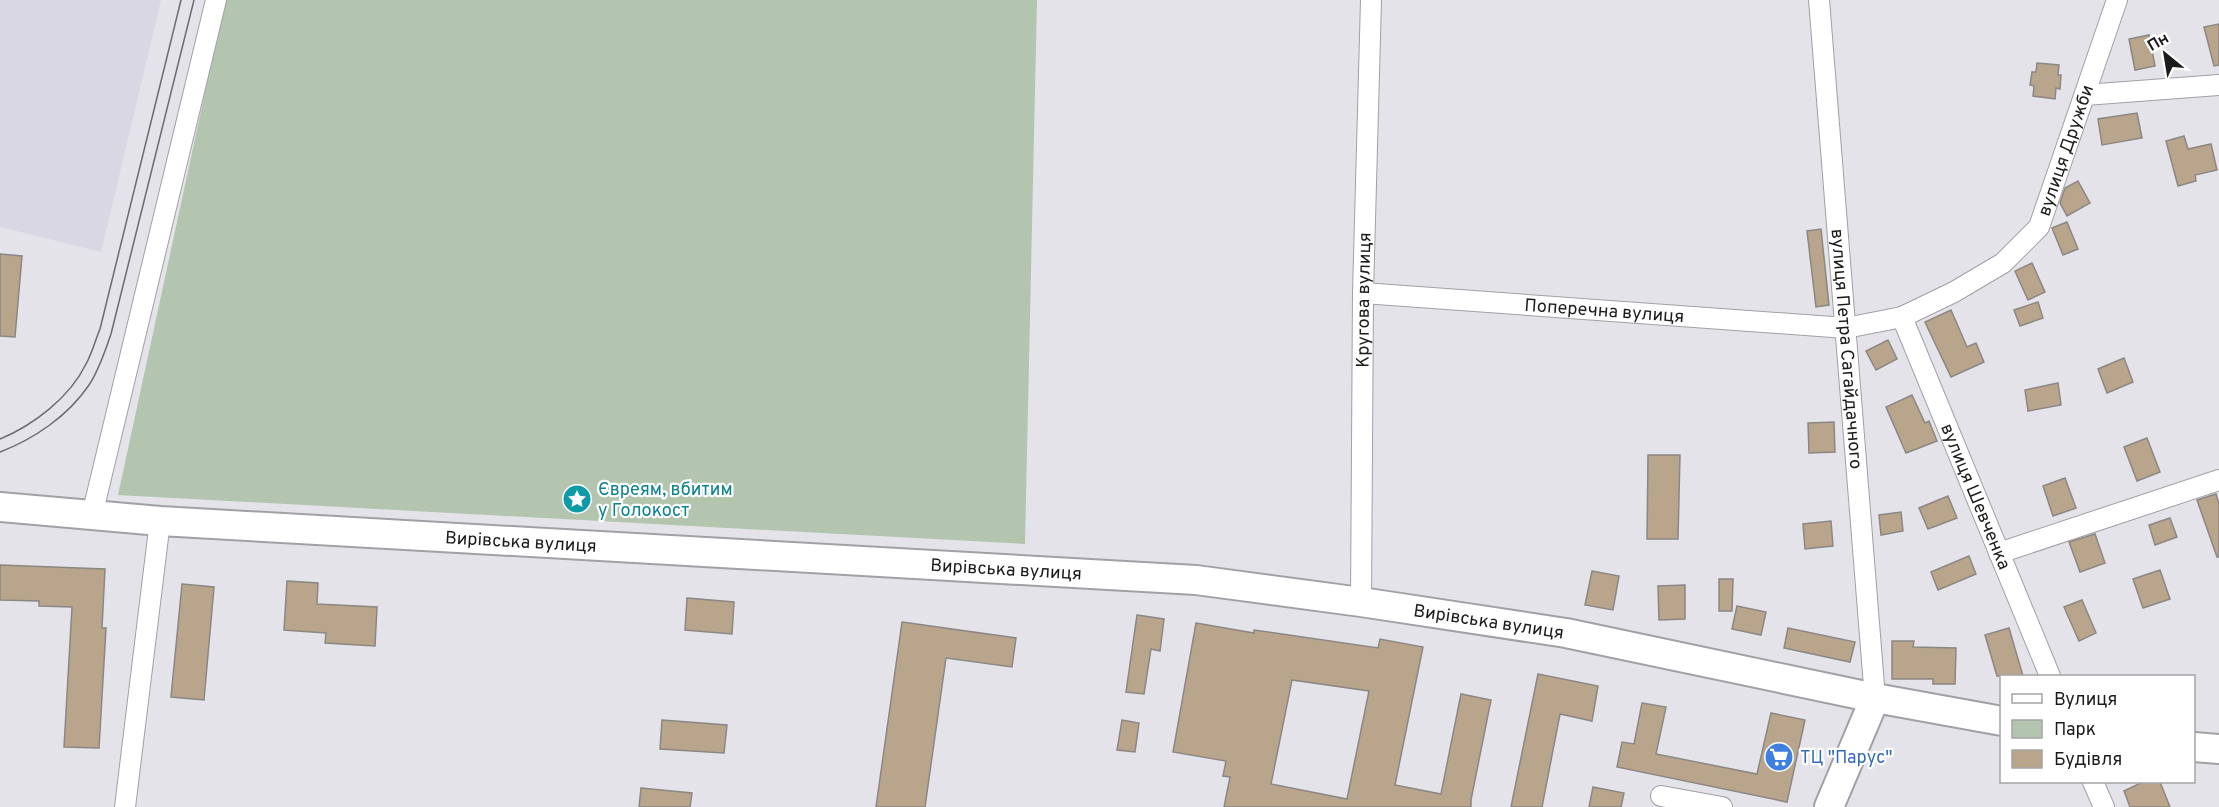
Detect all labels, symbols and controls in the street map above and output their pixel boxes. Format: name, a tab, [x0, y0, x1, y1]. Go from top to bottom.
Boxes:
north arrow	[2135, 24, 2195, 84]
text: Пн	[2144, 29, 2173, 57]
street label: вулиця Дружби	[2034, 82, 2100, 220]
street label: вулиця Петра Сагайдачного	[1824, 228, 1867, 470]
street label: Кругова вулиця	[1353, 232, 1378, 368]
street label: Поперечна вулиця	[1524, 295, 1685, 329]
street label: вулиця Шевченка	[1934, 420, 2015, 573]
place label: Євреям, вбитим у Голокост	[598, 479, 733, 523]
place icon: Євреям, вбитим у Голокост	[561, 483, 593, 515]
street label: Вирівська вулиця	[444, 527, 597, 559]
street label: Вирівська вулиця	[929, 555, 1082, 586]
street label: Вирівська вулиця	[1412, 600, 1565, 646]
legend	[2000, 675, 2195, 783]
text: Вулиця	[2054, 689, 2117, 712]
text: Парк	[2054, 719, 2096, 742]
supermarket icon: ТЦ "Парус"	[1763, 741, 1795, 773]
place label: ТЦ "Парус"	[1800, 747, 1892, 770]
text: Будівля	[2054, 749, 2122, 772]

